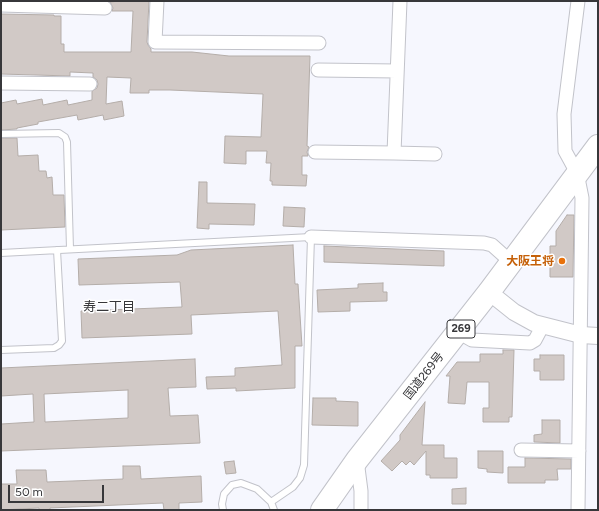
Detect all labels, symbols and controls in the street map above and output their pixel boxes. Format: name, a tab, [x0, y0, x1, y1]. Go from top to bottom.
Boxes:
place label: 大阪王将	[506, 254, 554, 268]
marker: 大阪王将	[557, 256, 567, 266]
district label: 寿二丁目	[83, 299, 135, 315]
road number: 269	[447, 320, 475, 338]
street label: 国道269号	[401, 349, 447, 403]
scale bar	[10, 477, 106, 503]
text: 50 m	[15, 485, 43, 499]

